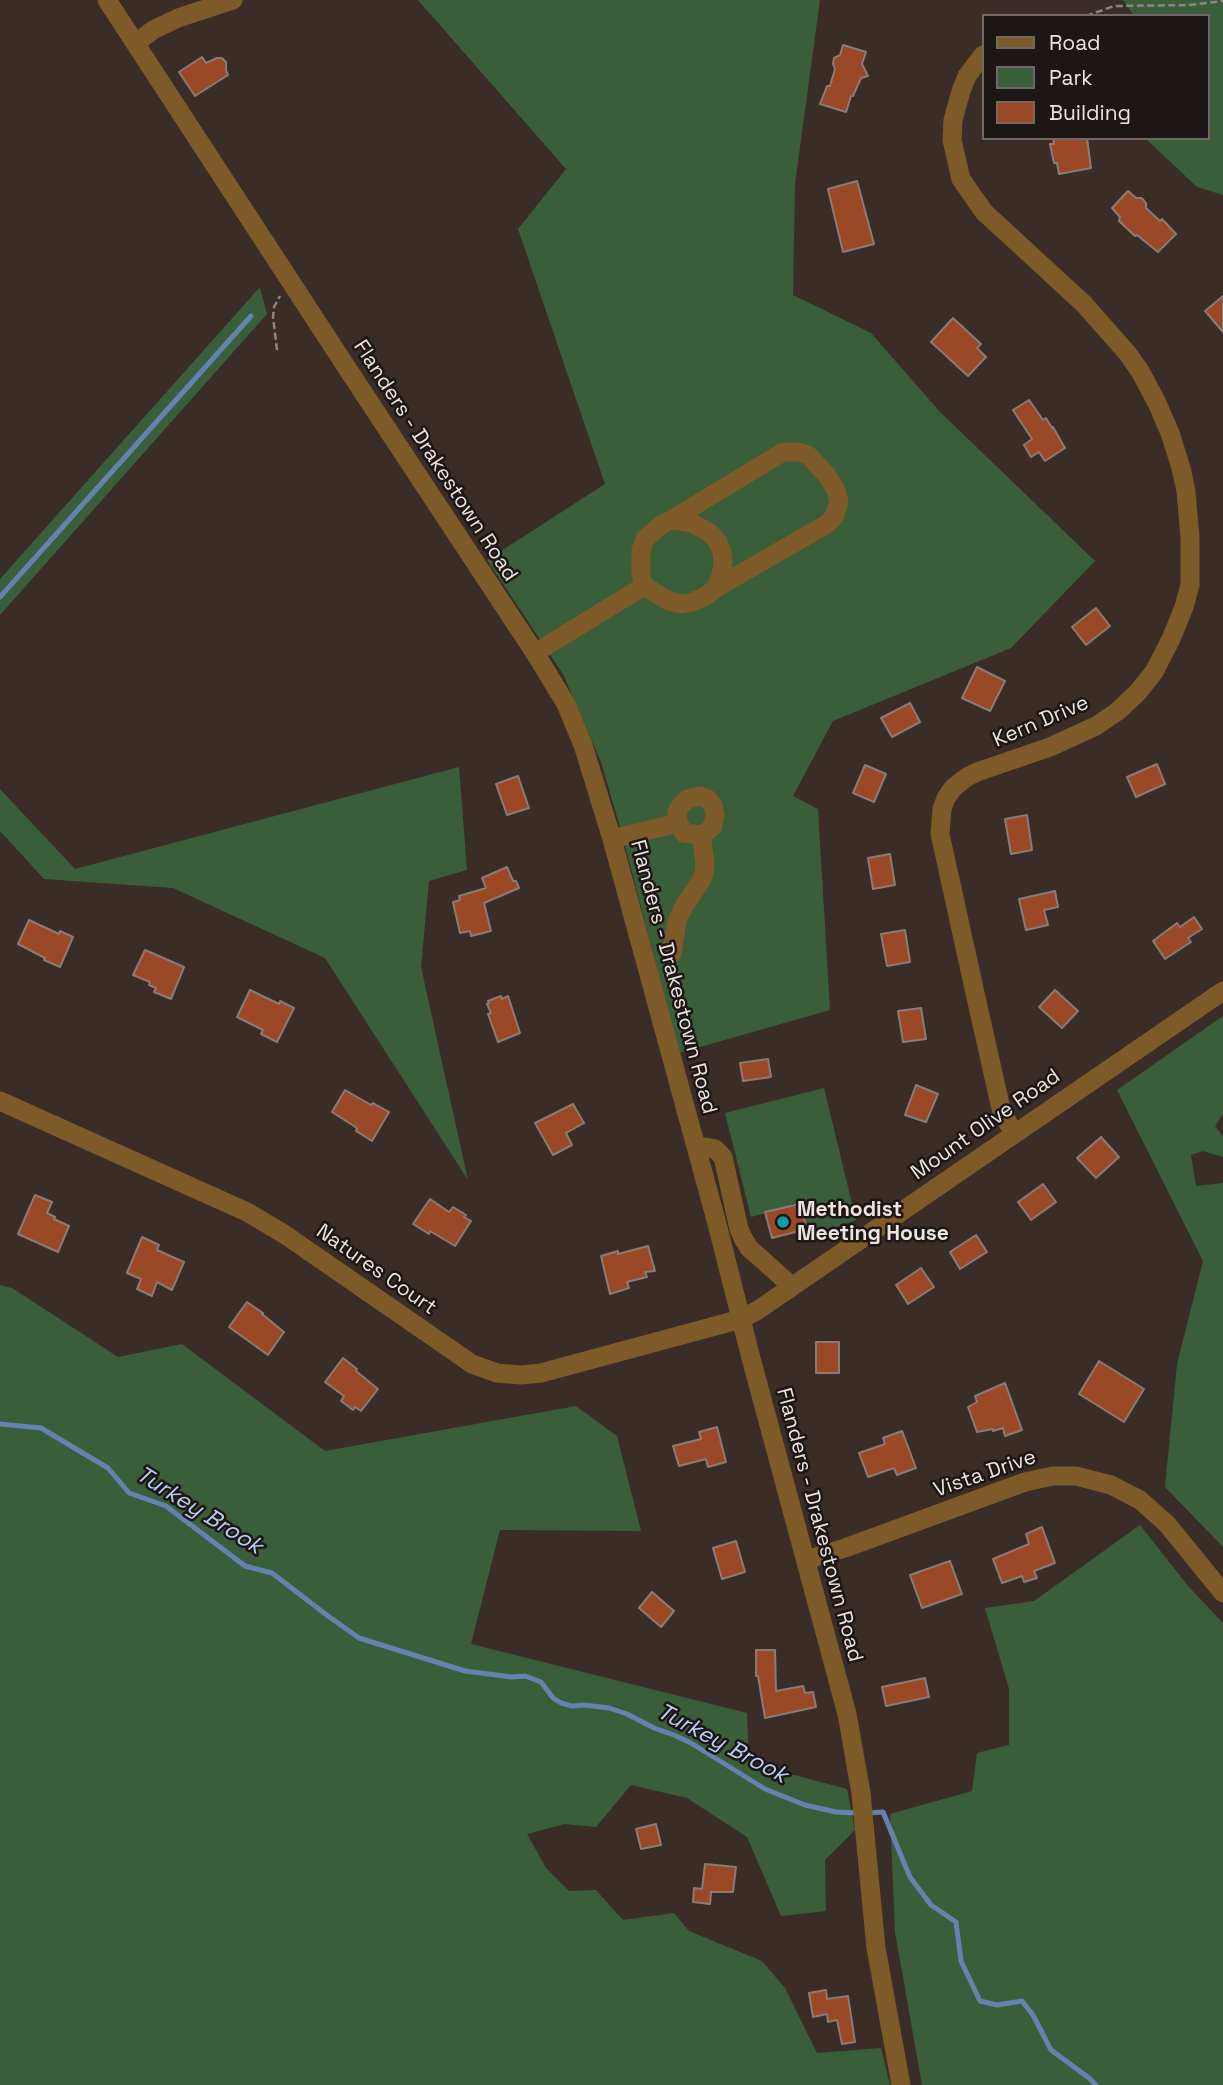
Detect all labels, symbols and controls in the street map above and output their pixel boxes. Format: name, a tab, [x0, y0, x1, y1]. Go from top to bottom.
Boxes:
legend	[982, 14, 1209, 140]
text: Road	[1049, 29, 1101, 56]
text: Park	[1049, 64, 1093, 91]
text: Building	[1049, 99, 1131, 126]
street label: Flanders - Drakestown Road	[347, 336, 523, 586]
street label: Kern Drive	[989, 691, 1093, 753]
street label: Flanders - Drakestown Road	[624, 837, 722, 1117]
street label: Mount Olive Road	[907, 1064, 1065, 1186]
place label: Methodist Meeting House	[797, 1197, 949, 1247]
marker: Methodist Meeting House	[775, 1214, 791, 1230]
street label: Natures Court	[311, 1219, 441, 1321]
street label: Flanders - Drakestown Road	[770, 1385, 868, 1665]
street label: Vista Drive	[931, 1445, 1039, 1503]
water label: Turkey Brook	[131, 1461, 267, 1561]
water label: Turkey Brook	[652, 1698, 792, 1790]

